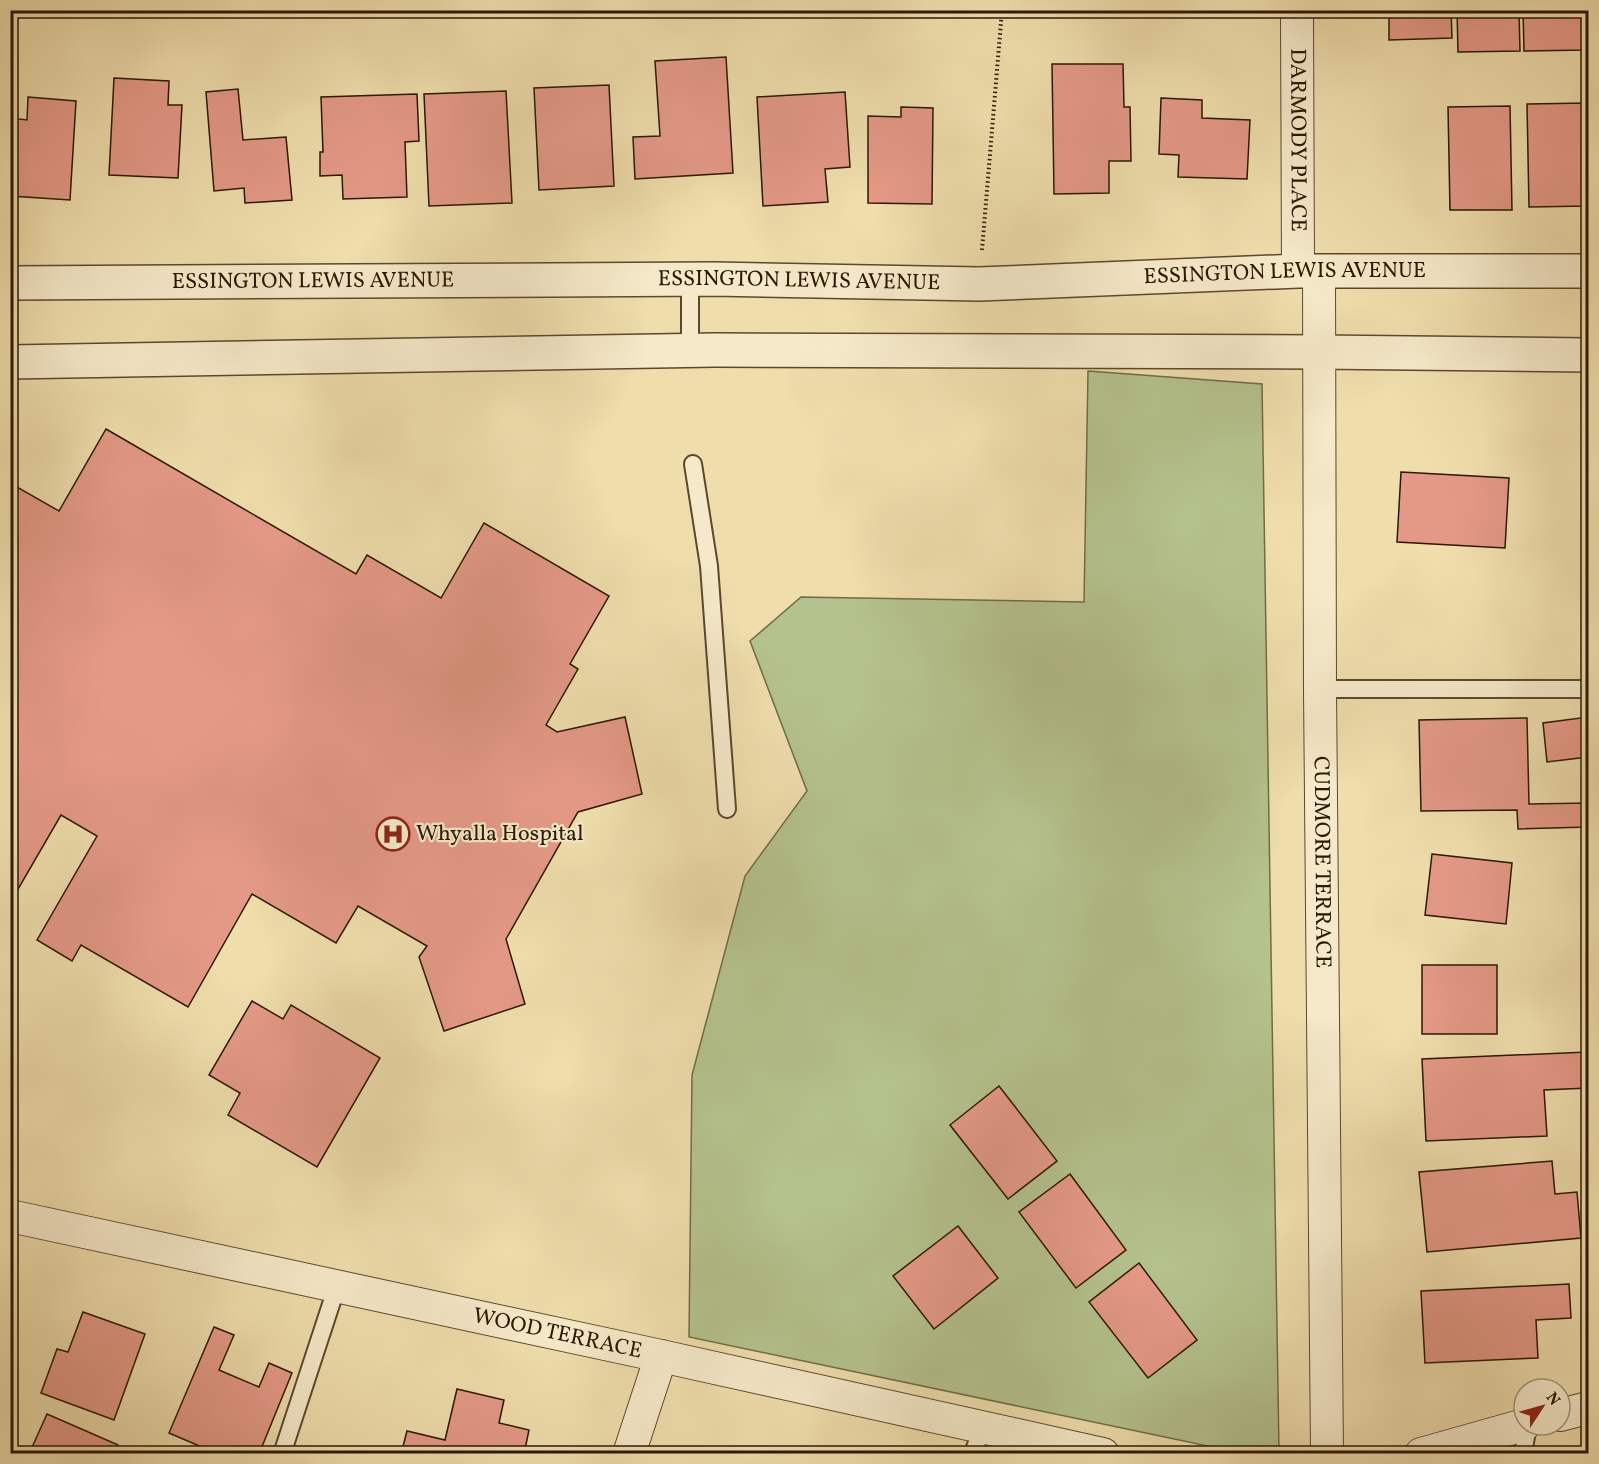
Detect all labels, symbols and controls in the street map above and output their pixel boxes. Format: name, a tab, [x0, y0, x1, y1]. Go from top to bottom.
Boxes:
street label: DARMODY PLACE	[1282, 48, 1313, 232]
street label: ESSINGTON LEWIS AVENUE	[1143, 256, 1426, 293]
street label: ESSINGTON LEWIS AVENUE	[658, 263, 941, 299]
street label: ESSINGTON LEWIS AVENUE	[172, 265, 454, 298]
street label: CUDMORE TERRACE	[1305, 756, 1338, 968]
hospital icon: Whyalla Hospital	[375, 816, 411, 852]
place label: Whyalla Hospital	[416, 819, 584, 850]
street label: WOOD TERRACE	[470, 1300, 645, 1367]
north arrow	[1512, 1377, 1572, 1437]
text: N	[1540, 1388, 1565, 1411]

